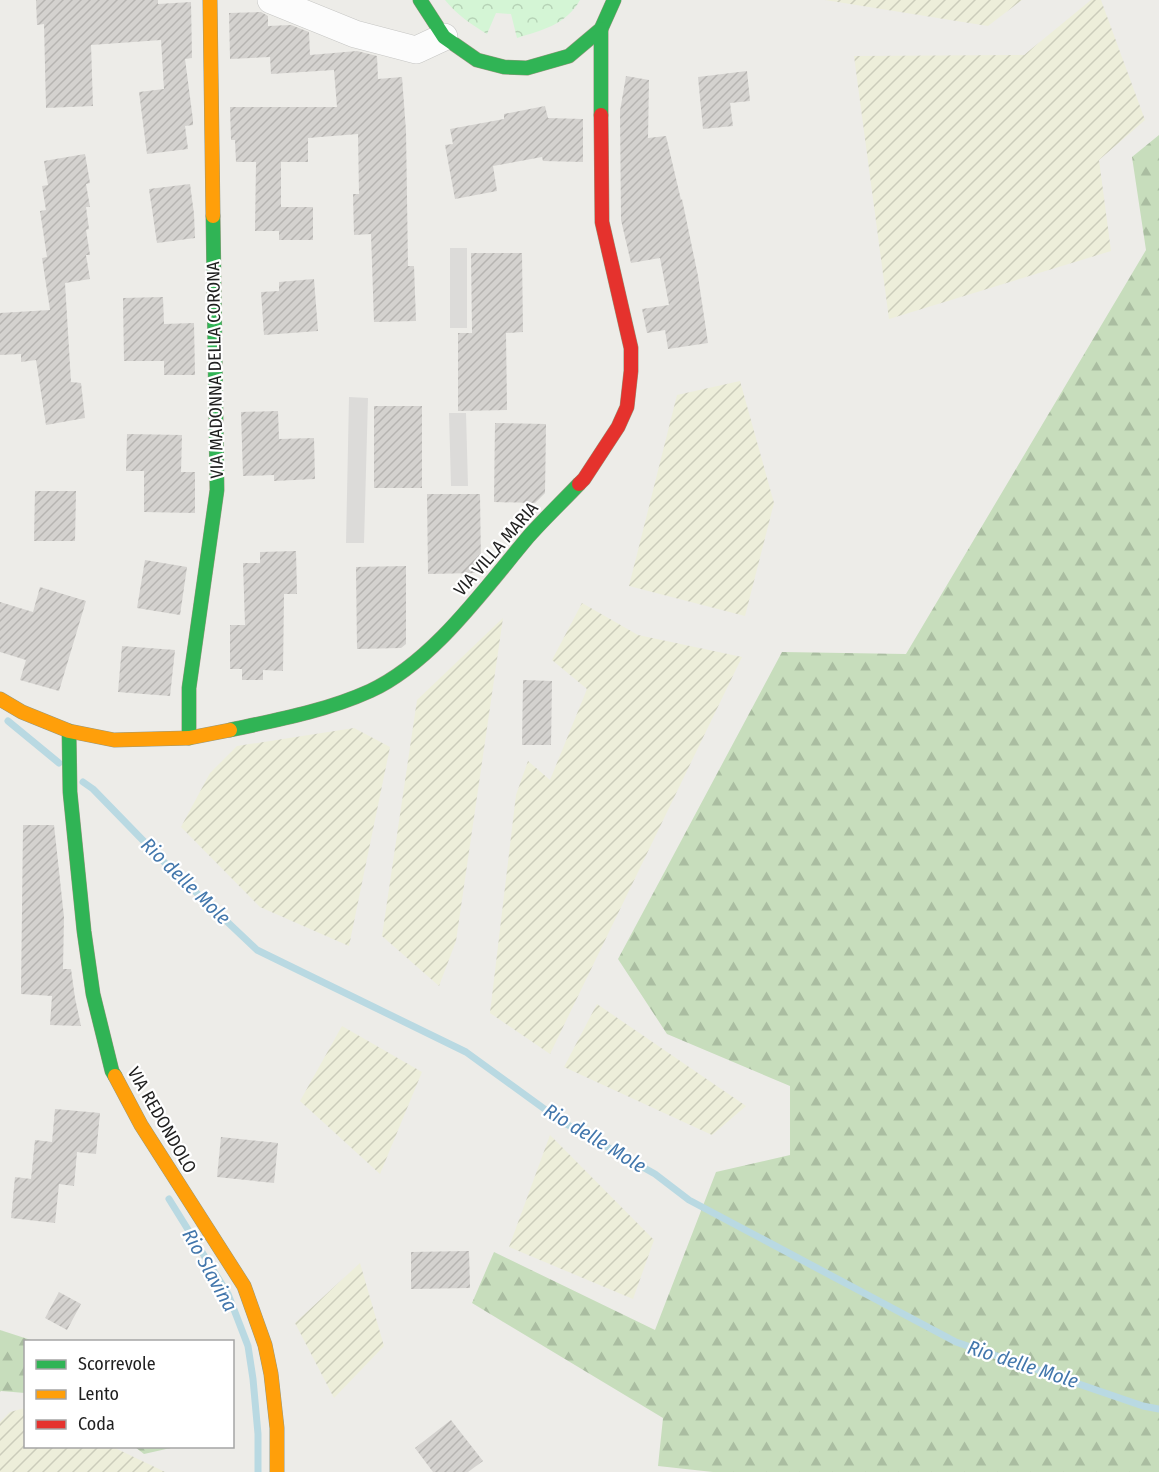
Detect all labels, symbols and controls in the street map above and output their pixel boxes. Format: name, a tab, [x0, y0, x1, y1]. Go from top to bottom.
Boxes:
street label: VIA MADONNA DELLA CORONA	[202, 261, 228, 479]
street label: VIA VILLA MARIA	[449, 497, 543, 601]
water label: Rio delle Mole	[136, 833, 236, 930]
street label: VIA REDONDOLO	[123, 1063, 201, 1177]
water label: Rio delle Mole	[540, 1098, 651, 1178]
water label: Rio Slavina	[177, 1224, 243, 1316]
water label: Rio delle Mole	[965, 1335, 1082, 1393]
legend	[24, 1340, 234, 1448]
text: Scorrevole	[78, 1353, 156, 1375]
text: Lento	[78, 1383, 119, 1405]
text: Coda	[78, 1413, 115, 1435]

